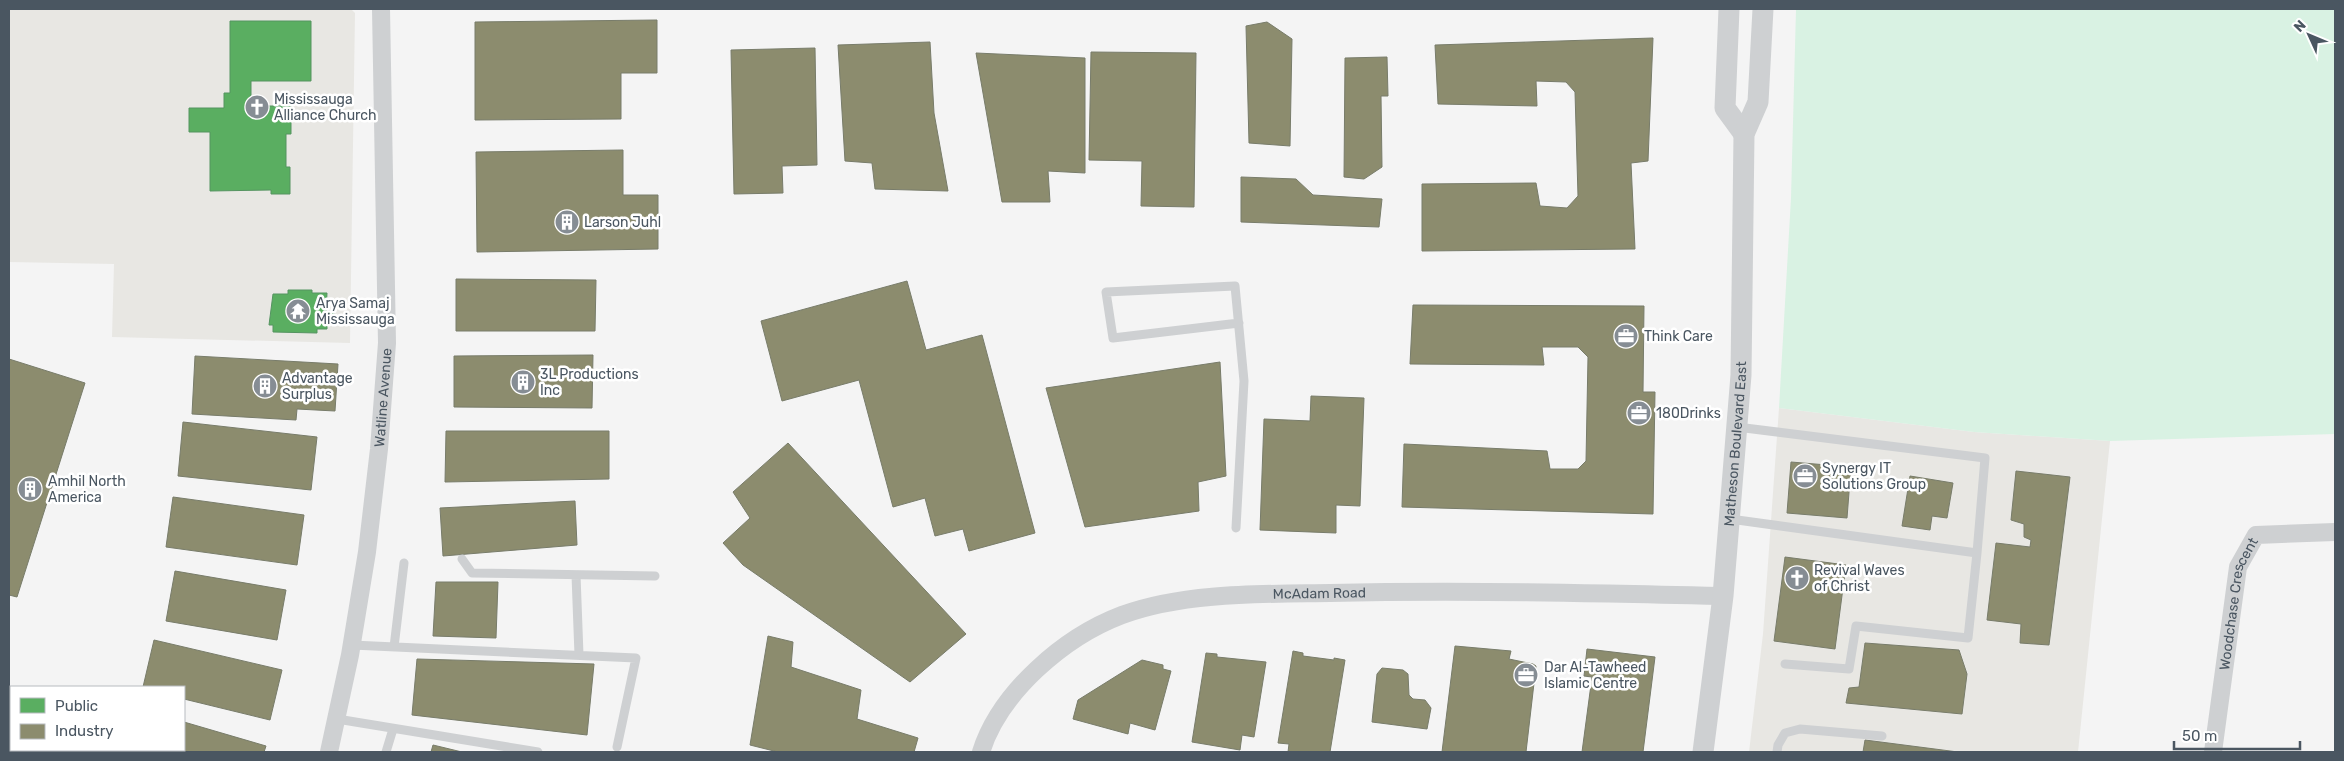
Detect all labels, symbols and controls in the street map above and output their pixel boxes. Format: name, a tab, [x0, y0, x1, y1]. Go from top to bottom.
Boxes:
north arrow	[2284, 10, 2334, 60]
text: N	[2290, 17, 2310, 36]
place label: Mississauga Alliance Church	[274, 91, 377, 124]
church icon: Mississauga Alliance Church	[244, 94, 270, 120]
building icon: Larson Juhl	[554, 209, 580, 235]
place label: Larson Juhl	[584, 214, 661, 231]
place label: Arya Samaj Mississauga	[316, 295, 395, 328]
temple icon: Arya Samaj Mississauga	[285, 298, 311, 324]
office icon: Think Care	[1613, 323, 1639, 349]
place label: Think Care	[1644, 328, 1713, 345]
street label: Watline Avenue	[371, 347, 396, 448]
street label: Matheson Boulevard East	[1721, 361, 1750, 527]
place label: 3L Productions Inc	[540, 366, 639, 399]
building icon: 3L Productions Inc	[510, 369, 536, 395]
place label: Advantage Surplus	[282, 370, 353, 403]
building icon: Advantage Surplus	[252, 373, 278, 399]
office icon: 180Drinks	[1626, 400, 1652, 426]
place label: 180Drinks	[1656, 405, 1721, 422]
place label: Synergy IT Solutions Group	[1822, 460, 1926, 493]
office icon: Synergy IT Solutions Group	[1792, 463, 1818, 489]
place label: Amhil North America	[48, 473, 126, 506]
building icon: Amhil North America	[17, 476, 43, 502]
street label: Woodchase Crescent	[2216, 534, 2262, 671]
place label: Revival Waves of Christ	[1814, 562, 1905, 595]
church icon: Revival Waves of Christ	[1784, 565, 1810, 591]
street label: McAdam Road	[1273, 584, 1366, 603]
place label: Dar Al-Tawheed Islamic Centre	[1544, 659, 1646, 692]
office icon: Dar Al-Tawheed Islamic Centre	[1513, 662, 1539, 688]
legend	[10, 686, 185, 751]
text: Public	[55, 697, 98, 715]
scale bar	[2174, 718, 2300, 750]
text: Industry	[55, 722, 114, 740]
text: 50 m	[2182, 727, 2217, 745]

